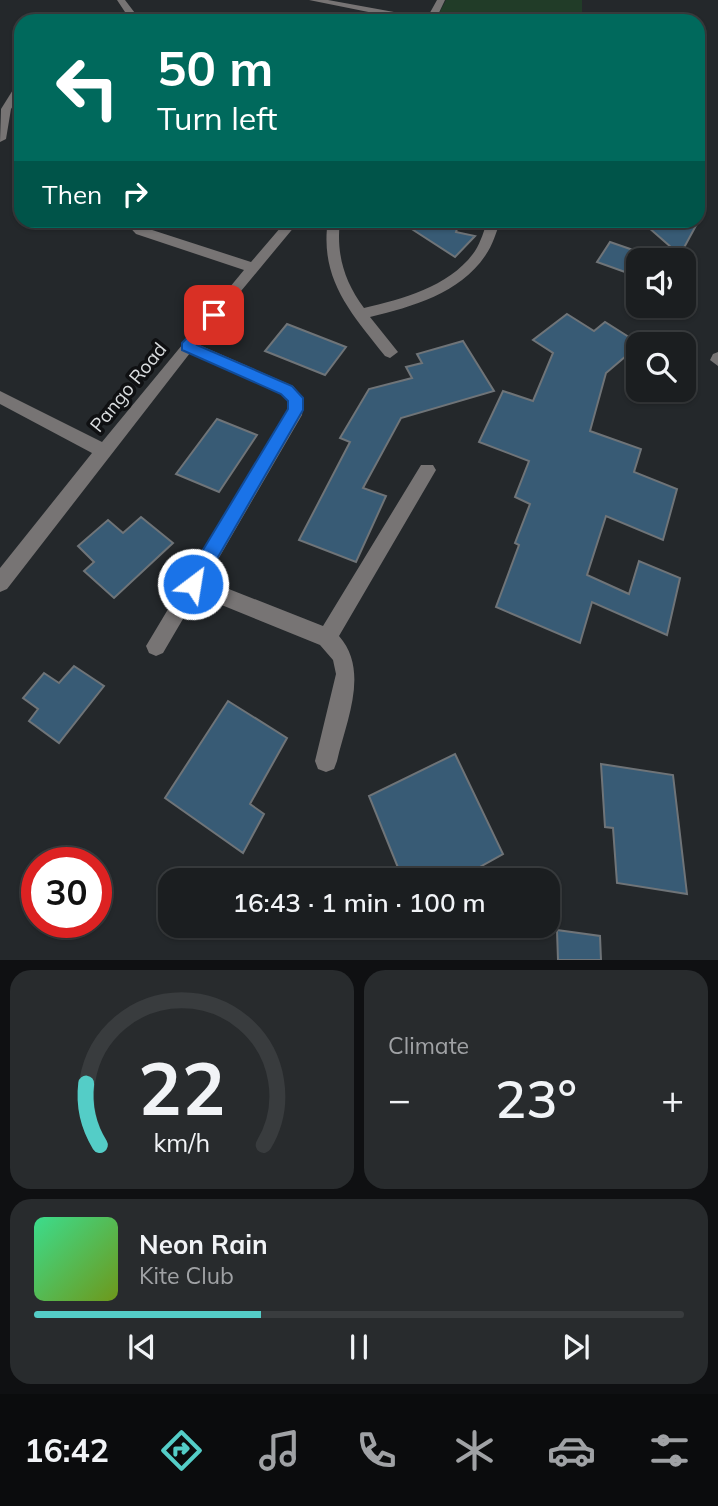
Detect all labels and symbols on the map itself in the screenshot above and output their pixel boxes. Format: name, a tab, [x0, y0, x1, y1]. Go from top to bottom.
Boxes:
pin	[184, 285, 244, 345]
street label: Pango Road	[85, 337, 171, 437]
position arrow	[156, 547, 230, 621]
speed limit sign: 30	[21, 847, 112, 938]

